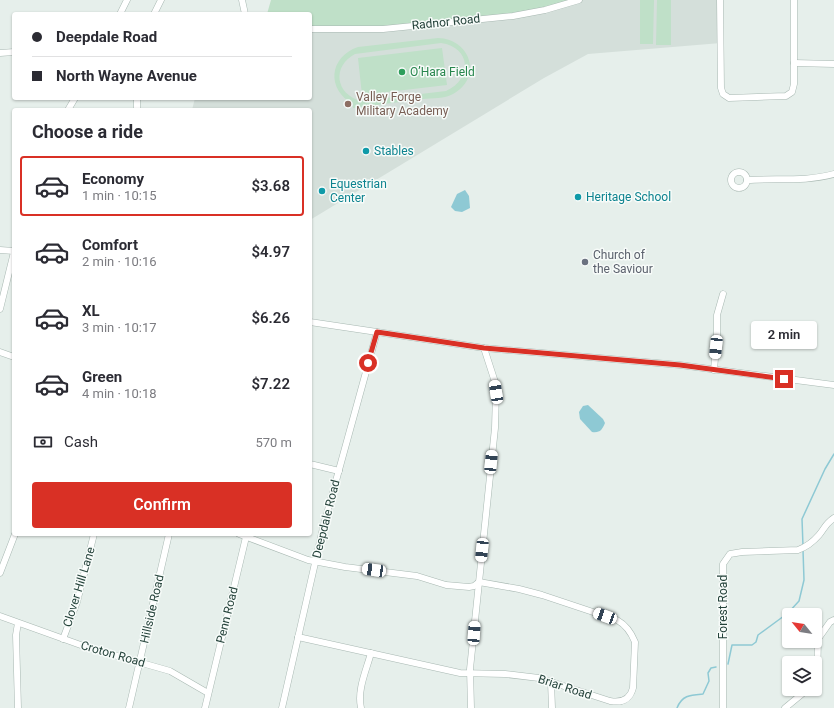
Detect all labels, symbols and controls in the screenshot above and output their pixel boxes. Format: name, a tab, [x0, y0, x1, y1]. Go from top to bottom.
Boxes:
street label: Radnor Road	[411, 11, 481, 33]
text: Deepdale Road	[56, 28, 157, 46]
place label: O’Hara Field	[410, 65, 475, 79]
text: North Wayne Avenue	[56, 67, 197, 85]
marker: O’Hara Field	[397, 67, 407, 77]
place label: Valley Forge Military Academy	[356, 90, 449, 118]
marker: Valley Forge Military Academy	[343, 99, 353, 109]
text: Choose a ride	[32, 121, 143, 142]
place label: Stables	[374, 144, 414, 158]
marker: Stables	[361, 146, 371, 156]
icon: car	[34, 168, 70, 204]
text: Economy	[82, 170, 144, 188]
text: $3.68	[251, 177, 290, 195]
place label: Equestrian Center	[330, 177, 387, 205]
marker: Equestrian Center	[317, 186, 327, 196]
text: 1 min · 10:15	[82, 188, 157, 203]
place label: Heritage School	[586, 190, 671, 204]
marker: Heritage School	[573, 192, 583, 202]
icon: car	[34, 234, 70, 270]
text: Comfort	[82, 236, 138, 254]
text: $4.97	[251, 243, 290, 261]
place label: Church of the Saviour	[593, 248, 653, 276]
text: 2 min · 10:16	[82, 254, 157, 269]
marker: Church of the Saviour	[580, 257, 590, 267]
icon: car	[34, 300, 70, 336]
text: XL	[82, 302, 100, 320]
text: $6.26	[251, 309, 290, 327]
text: 3 min · 10:17	[82, 320, 157, 335]
callout: 2 min	[751, 321, 817, 349]
text: 2 min	[768, 327, 800, 342]
car	[709, 334, 723, 360]
route start	[359, 354, 377, 372]
icon: car	[34, 366, 70, 402]
text: Green	[82, 368, 122, 386]
route end	[775, 370, 793, 388]
text: $7.22	[251, 375, 290, 393]
car	[488, 379, 504, 405]
text: 4 min · 10:18	[82, 386, 157, 401]
icon: cash	[32, 431, 54, 453]
text: Cash	[64, 433, 98, 451]
text: 570 m	[255, 435, 292, 450]
car	[484, 449, 498, 475]
street label: Deepdale Road	[309, 478, 343, 560]
button: Confirm	[32, 482, 292, 528]
car	[475, 537, 489, 563]
street label: Clover Hill Lane	[60, 545, 98, 629]
car	[361, 562, 387, 578]
street label: Hillside Road	[137, 573, 167, 645]
street label: Forest Road	[716, 575, 730, 639]
street label: Penn Road	[213, 585, 241, 645]
car	[592, 606, 618, 626]
north arrow	[782, 608, 822, 648]
map controls	[782, 608, 822, 696]
car	[467, 621, 481, 645]
street label: Croton Road	[79, 638, 147, 670]
button: layers	[782, 656, 822, 696]
street label: Briar Road	[536, 672, 594, 702]

